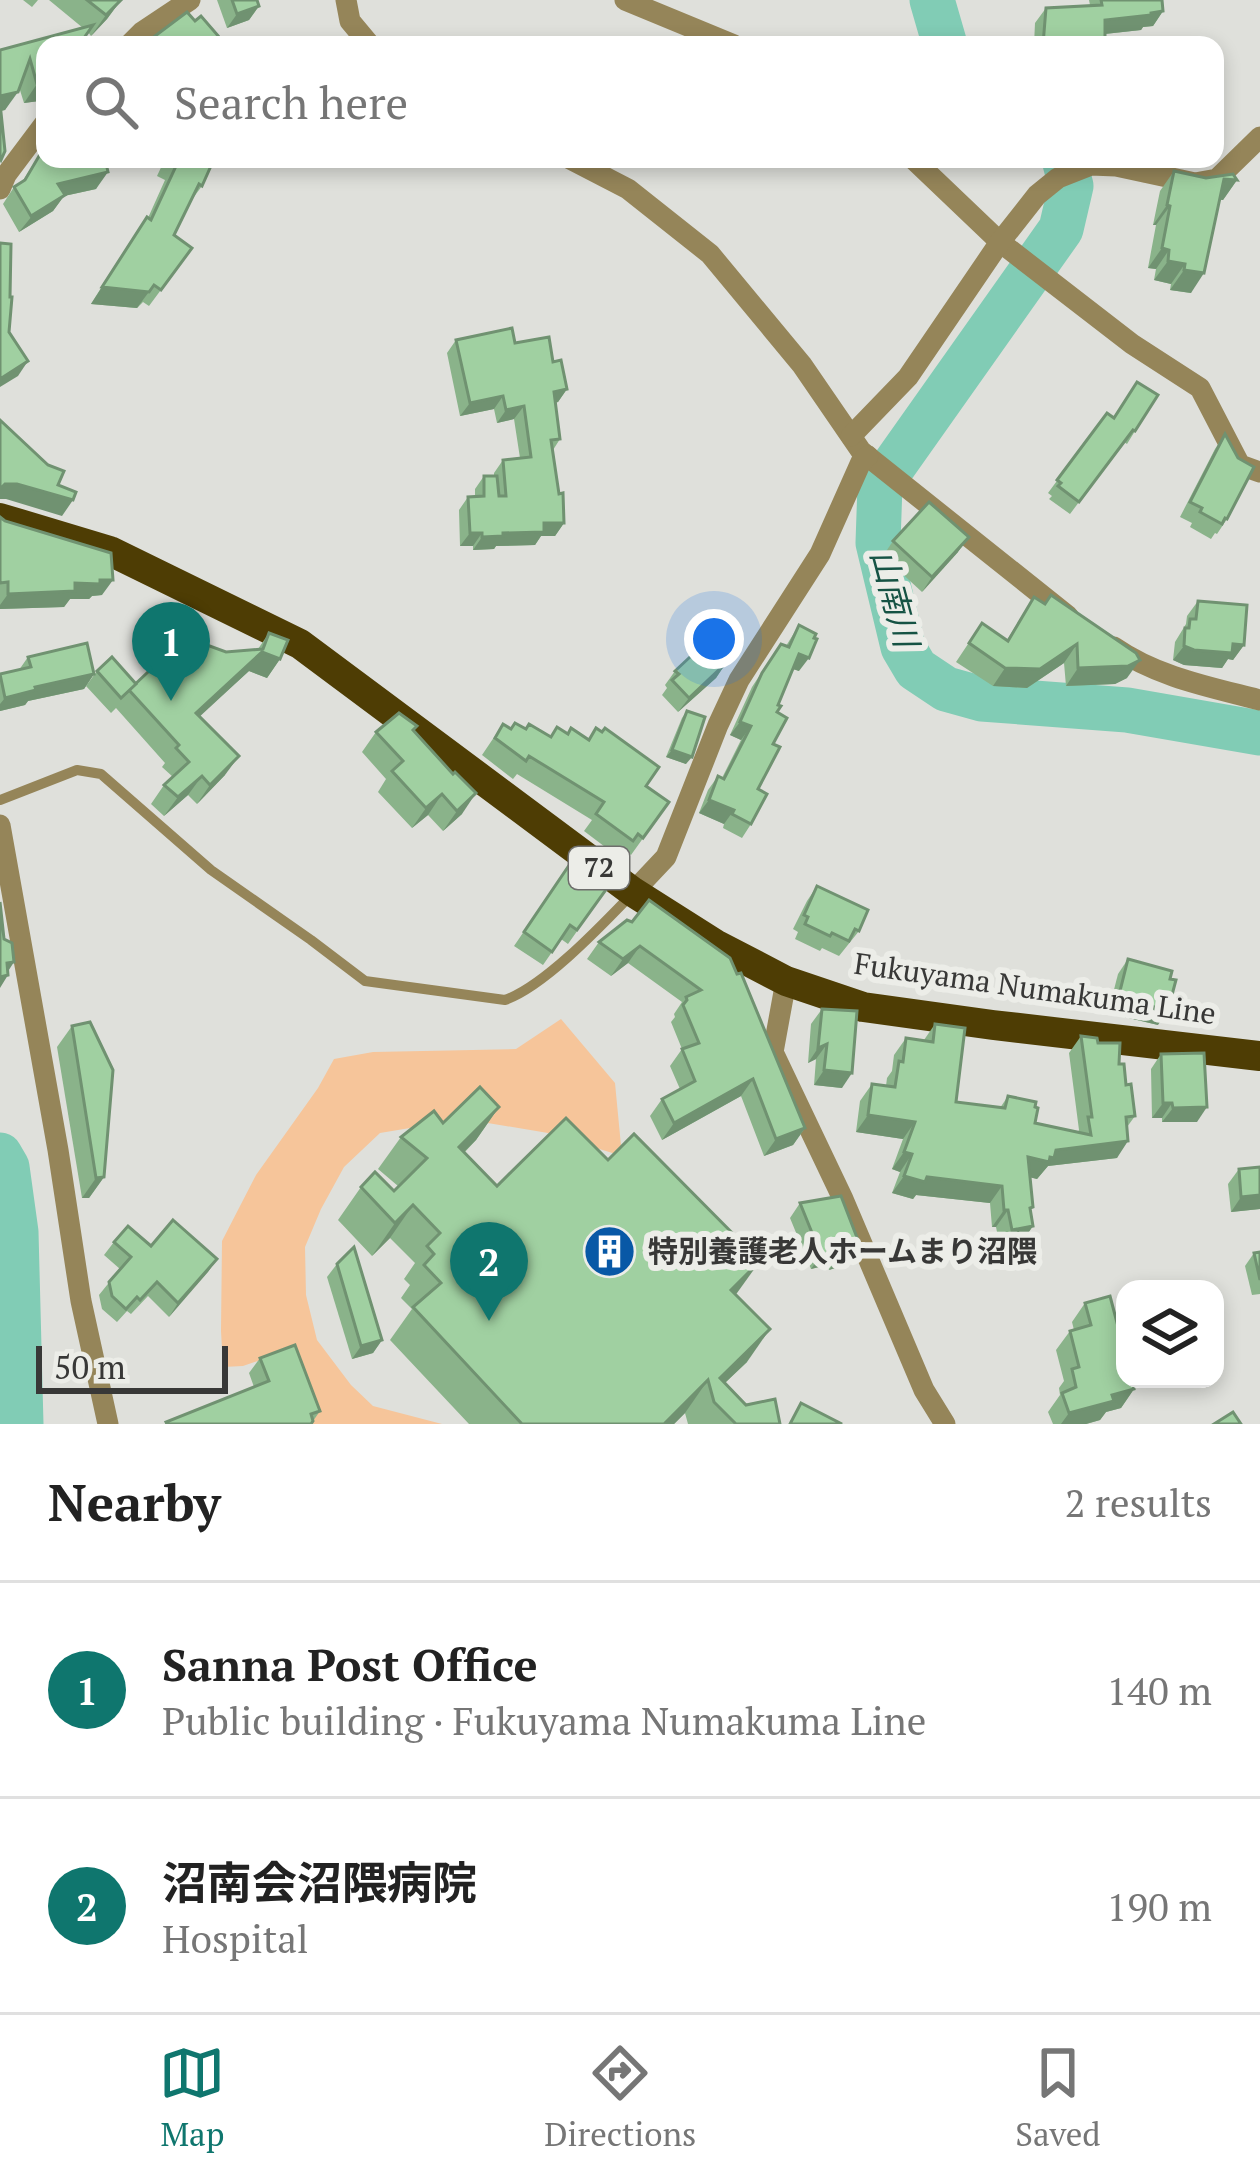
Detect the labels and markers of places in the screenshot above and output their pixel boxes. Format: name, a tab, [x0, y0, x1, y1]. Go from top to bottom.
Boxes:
pin: 1	[132, 602, 210, 701]
pin: 2	[450, 1222, 528, 1321]
building icon: 特別養護老人ホームまり沼隈	[581, 1224, 637, 1280]
place label: 特別養護老人ホームまり沼隈	[648, 1231, 1037, 1271]

